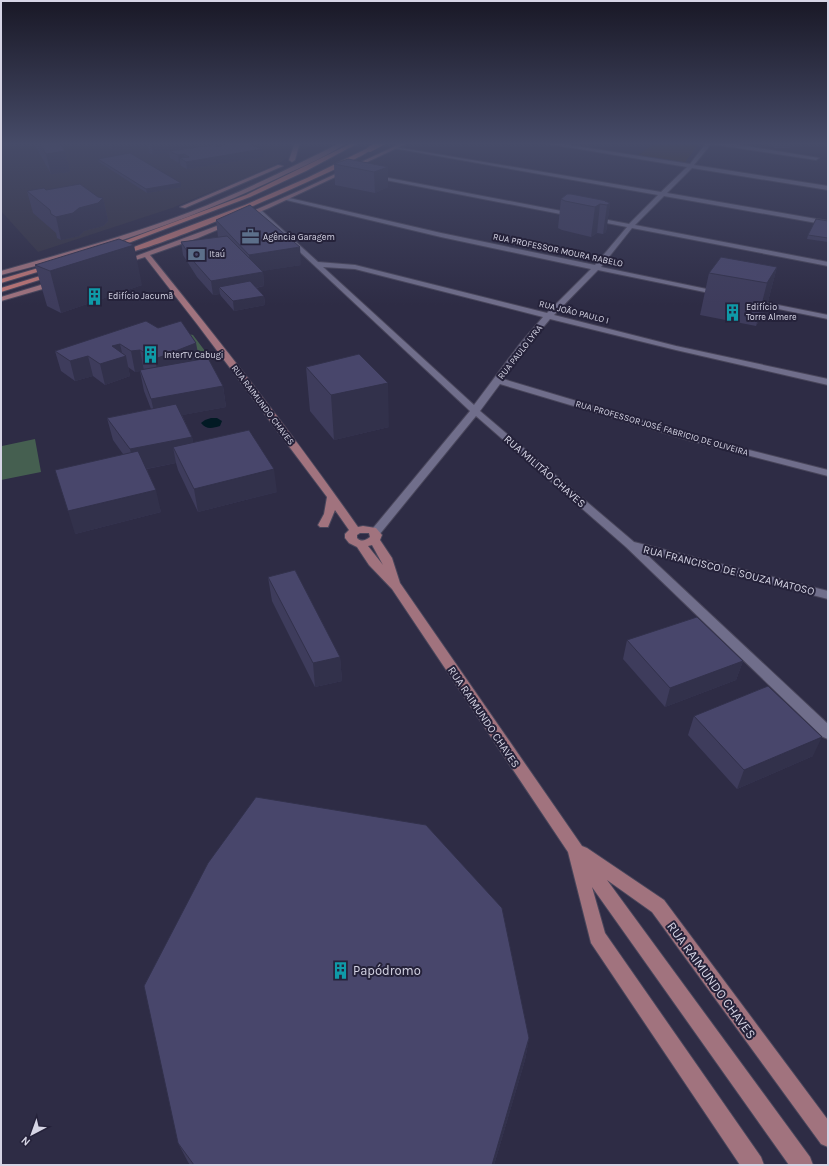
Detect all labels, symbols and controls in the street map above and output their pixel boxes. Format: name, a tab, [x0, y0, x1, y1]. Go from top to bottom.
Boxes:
office icon: Agência Garagem	[240, 227, 260, 247]
street label: RUA PROFESSOR MOURA RABELO	[492, 231, 624, 269]
place label: Agência Garagem	[263, 232, 335, 242]
bank icon: Itaú	[186, 244, 206, 264]
place label: Itaú	[209, 249, 225, 259]
building icon: Edifício Jacumã	[85, 286, 105, 306]
place label: Edifício Jacumã	[108, 291, 173, 301]
street label: RUA JOÃO PAULO I	[538, 298, 610, 326]
building icon: Edifício Torre Almere	[723, 302, 743, 322]
place label: Edifício Torre Almere	[746, 302, 797, 322]
street label: RUA PAULO LYRA	[496, 323, 544, 381]
building icon: InterTV Cabugi	[141, 345, 161, 365]
place label: InterTV Cabugi	[164, 350, 224, 360]
street label: RUA RAIMUNDO CHAVES	[230, 363, 296, 447]
street label: RUA PROFESSOR JOSÉ FABRICIO DE OLIVEIRA	[575, 398, 750, 457]
street label: RUA MILITÃO CHAVES	[501, 432, 588, 510]
street label: RUA FRANCISCO DE SOUZA MATOSO	[642, 543, 816, 598]
street label: RUA RAIMUNDO CHAVES	[445, 664, 522, 770]
street label: RUA RAIMUNDO CHAVES	[664, 919, 759, 1042]
building icon: Papódromo	[330, 960, 350, 980]
place label: Papódromo	[353, 963, 421, 978]
north arrow	[12, 1114, 52, 1154]
text: N	[19, 1134, 33, 1149]

